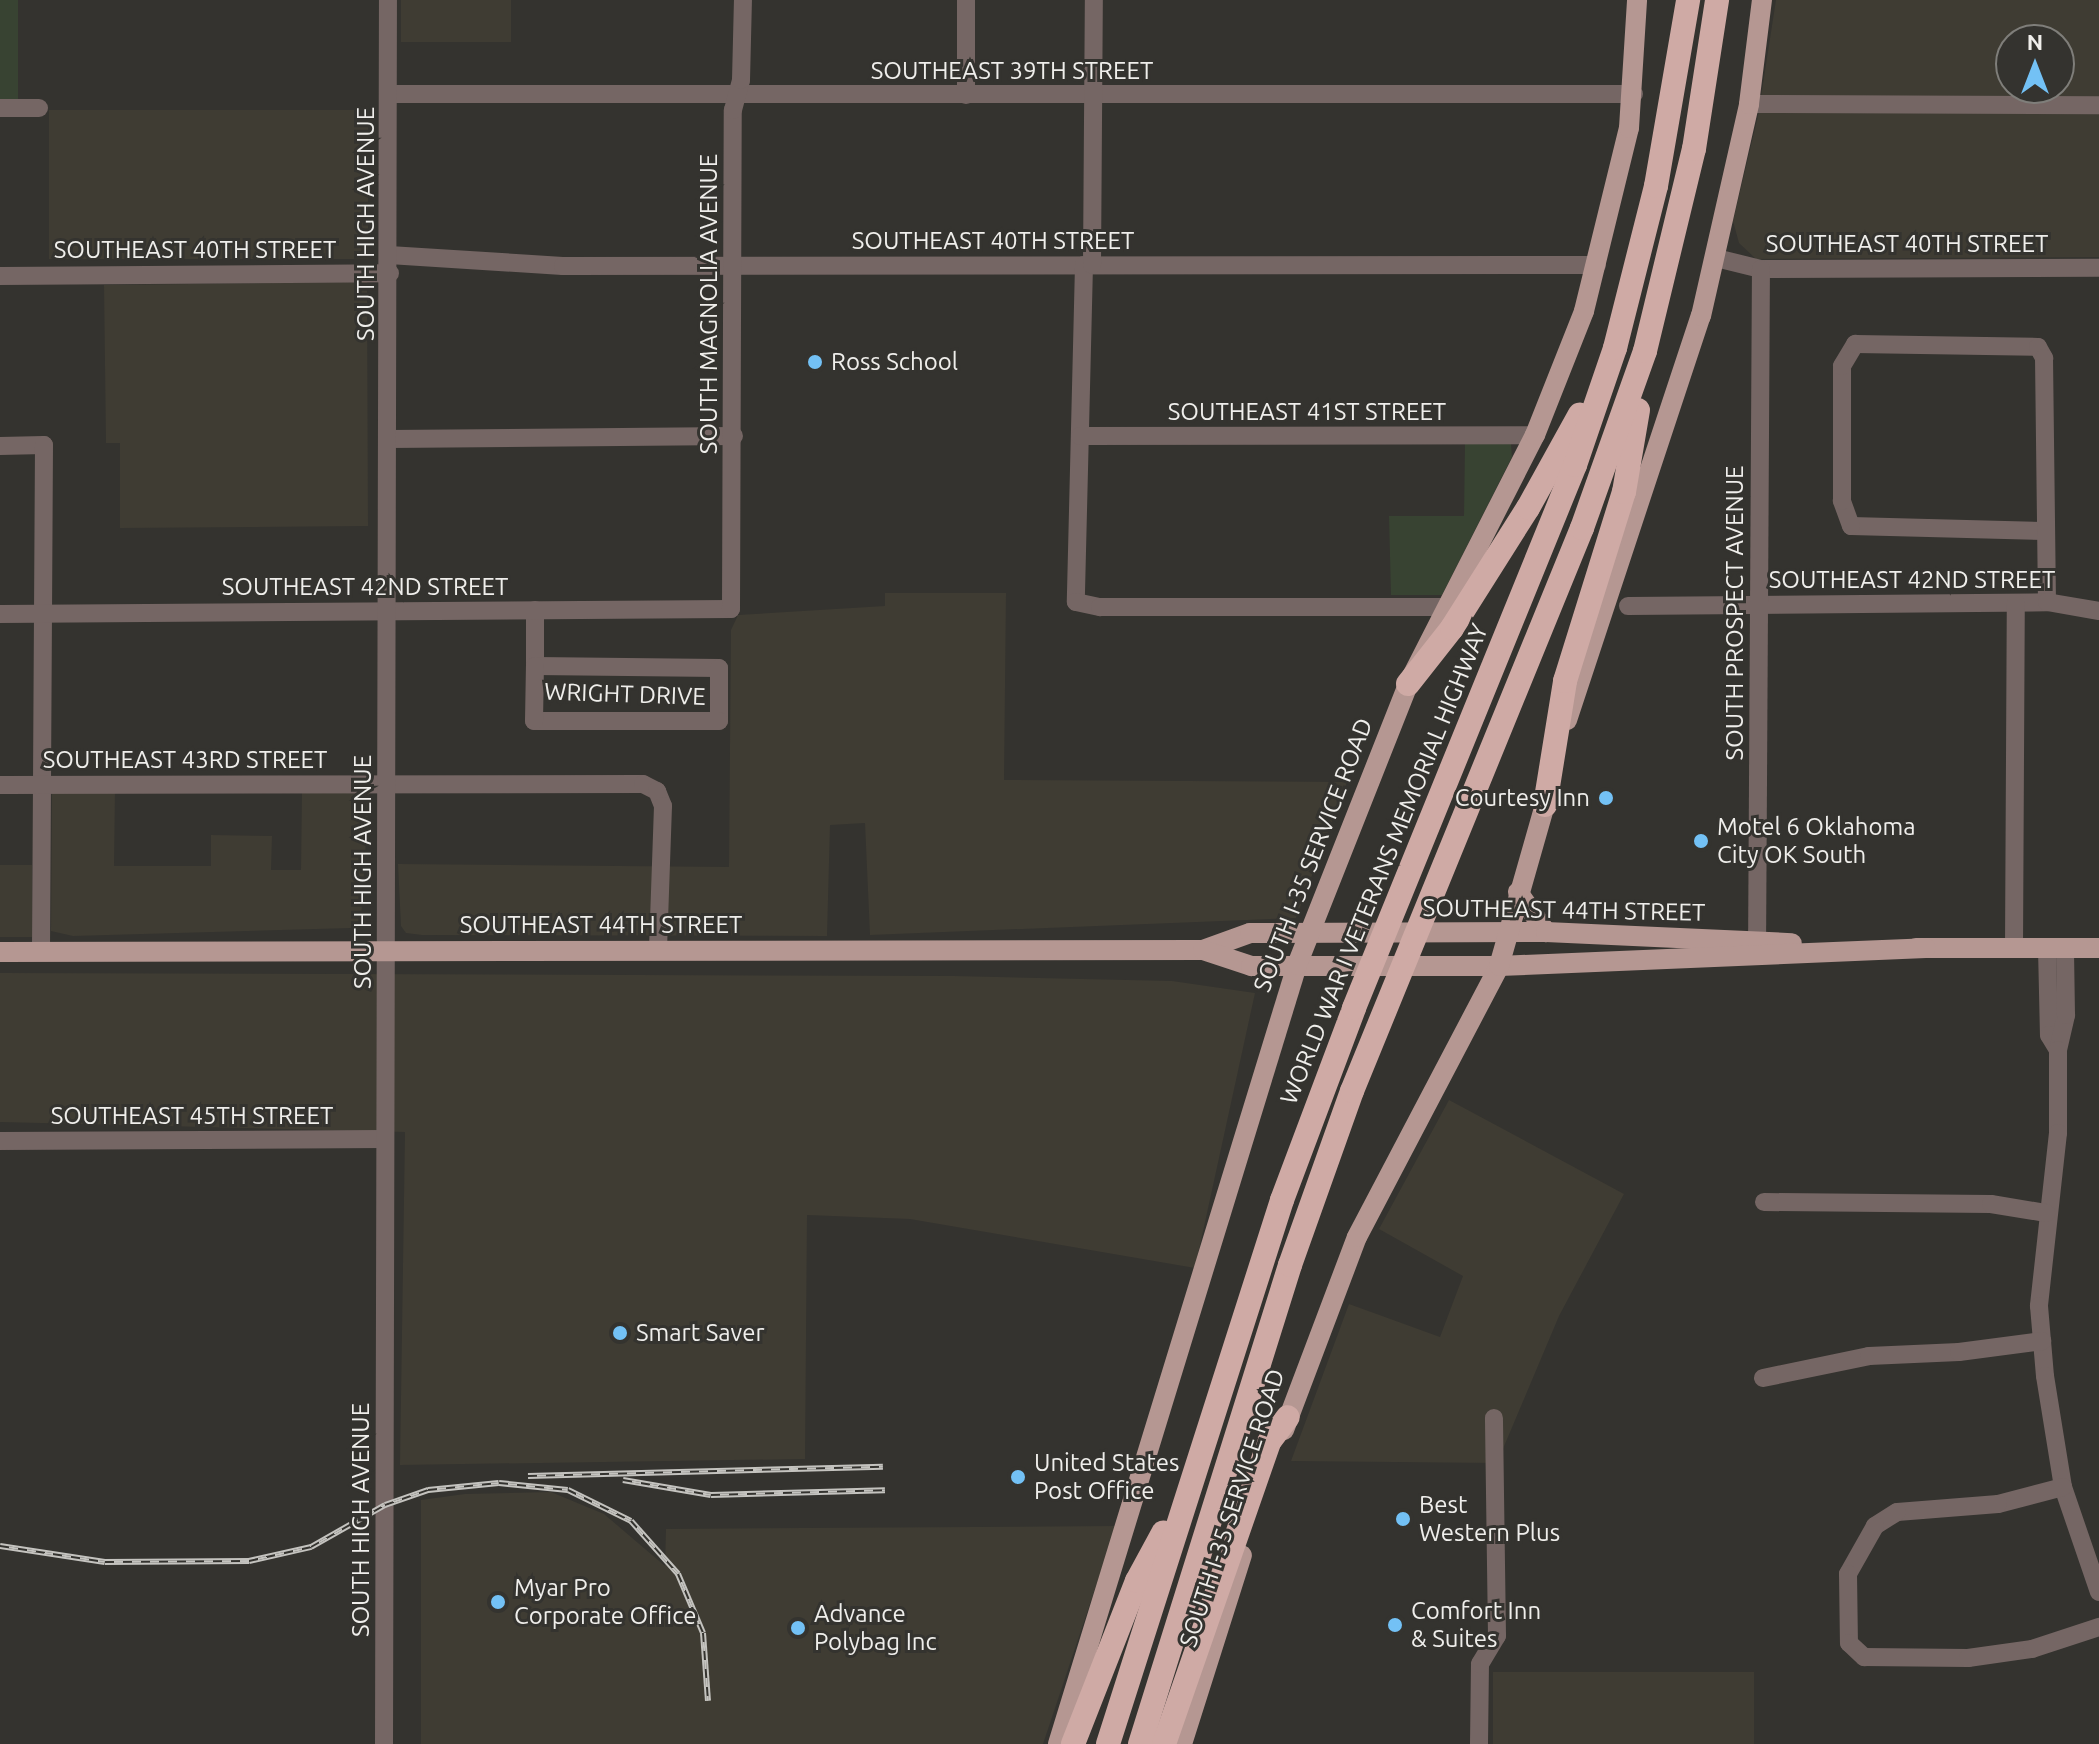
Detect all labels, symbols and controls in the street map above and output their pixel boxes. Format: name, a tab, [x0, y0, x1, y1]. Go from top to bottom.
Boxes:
north arrow	[1995, 24, 2075, 104]
text: N	[2027, 29, 2043, 54]
street label: SOUTHEAST 39TH STREET	[871, 57, 1153, 85]
street label: SOUTH HIGH AVENUE	[352, 107, 380, 341]
street label: SOUTH MAGNOLIA AVENUE	[695, 154, 723, 454]
street label: SOUTHEAST 40TH STREET	[852, 227, 1134, 255]
street label: SOUTHEAST 40TH STREET	[1766, 230, 2048, 258]
street label: SOUTHEAST 40TH STREET	[54, 236, 336, 264]
place label: Ross School	[831, 348, 958, 376]
marker: Ross School	[806, 353, 824, 371]
street label: SOUTHEAST 41ST STREET	[1168, 398, 1446, 426]
street label: SOUTH PROSPECT AVENUE	[1721, 465, 1749, 761]
street label: SOUTHEAST 42ND STREET	[1769, 566, 2055, 594]
street label: SOUTHEAST 42ND STREET	[222, 573, 508, 601]
street label: WORLD WAR I VETERANS MEMORIAL HIGHWAY	[1274, 620, 1494, 1108]
street label: WRIGHT DRIVE	[544, 677, 706, 711]
street label: SOUTH I-35 SERVICE ROAD	[1247, 714, 1379, 996]
street label: SOUTHEAST 43RD STREET	[43, 746, 327, 774]
street label: SOUTH HIGH AVENUE	[349, 755, 377, 989]
place label: Courtesy Inn	[1455, 784, 1590, 812]
marker: Courtesy Inn	[1597, 789, 1615, 807]
place label: Motel 6 Oklahoma City OK South	[1717, 813, 1916, 869]
marker: Motel 6 Oklahoma City OK South	[1692, 832, 1710, 850]
street label: SOUTHEAST 44TH STREET	[1422, 893, 1706, 927]
street label: SOUTHEAST 44TH STREET	[460, 911, 742, 939]
street label: SOUTHEAST 45TH STREET	[51, 1102, 333, 1130]
place label: Smart Saver	[636, 1319, 765, 1347]
marker: Smart Saver	[611, 1324, 629, 1342]
street label: SOUTH I-35 SERVICE ROAD	[1173, 1365, 1291, 1651]
street label: SOUTH HIGH AVENUE	[347, 1403, 375, 1637]
place label: United States Post Office	[1034, 1449, 1179, 1505]
marker: United States Post Office	[1009, 1468, 1027, 1486]
place label: Best Western Plus	[1419, 1491, 1560, 1547]
marker: Best Western Plus	[1394, 1510, 1412, 1528]
place label: Myar Pro Corporate Office	[514, 1574, 697, 1630]
marker: Myar Pro Corporate Office	[489, 1593, 507, 1611]
place label: Comfort Inn & Suites	[1411, 1597, 1541, 1653]
place label: Advance Polybag Inc	[814, 1600, 937, 1656]
marker: Comfort Inn & Suites	[1386, 1616, 1404, 1634]
marker: Advance Polybag Inc	[789, 1619, 807, 1637]

